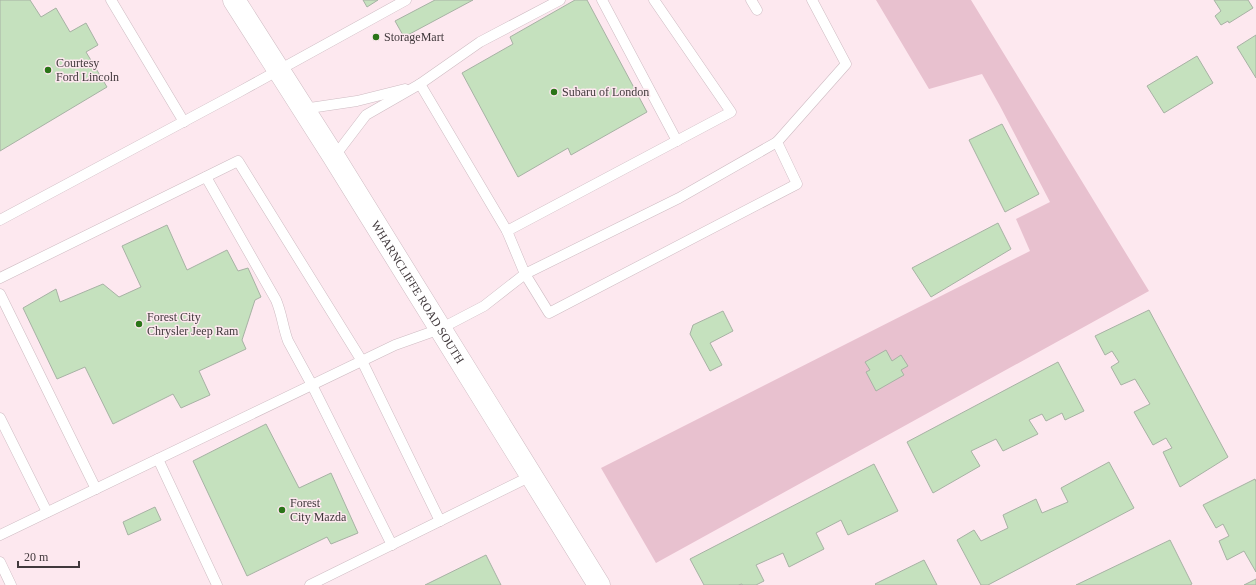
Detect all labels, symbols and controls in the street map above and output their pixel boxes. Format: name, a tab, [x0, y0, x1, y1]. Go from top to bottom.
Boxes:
place label: StorageMart	[384, 30, 445, 44]
marker: StorageMart	[371, 32, 381, 42]
place label: Courtesy Ford Lincoln	[56, 56, 119, 84]
marker: Courtesy Ford Lincoln	[43, 65, 53, 75]
place label: Subaru of London	[562, 85, 649, 99]
marker: Subaru of London	[549, 87, 559, 97]
street label: WHARNCLIFFE ROAD SOUTH	[368, 218, 467, 366]
place label: Forest City Chrysler Jeep Ram	[147, 310, 239, 338]
marker: Forest City Chrysler Jeep Ram	[134, 319, 144, 329]
place label: Forest City Mazda	[290, 496, 347, 524]
marker: Forest City Mazda	[277, 505, 287, 515]
scale bar	[18, 543, 79, 569]
text: 20 m	[24, 550, 49, 564]

